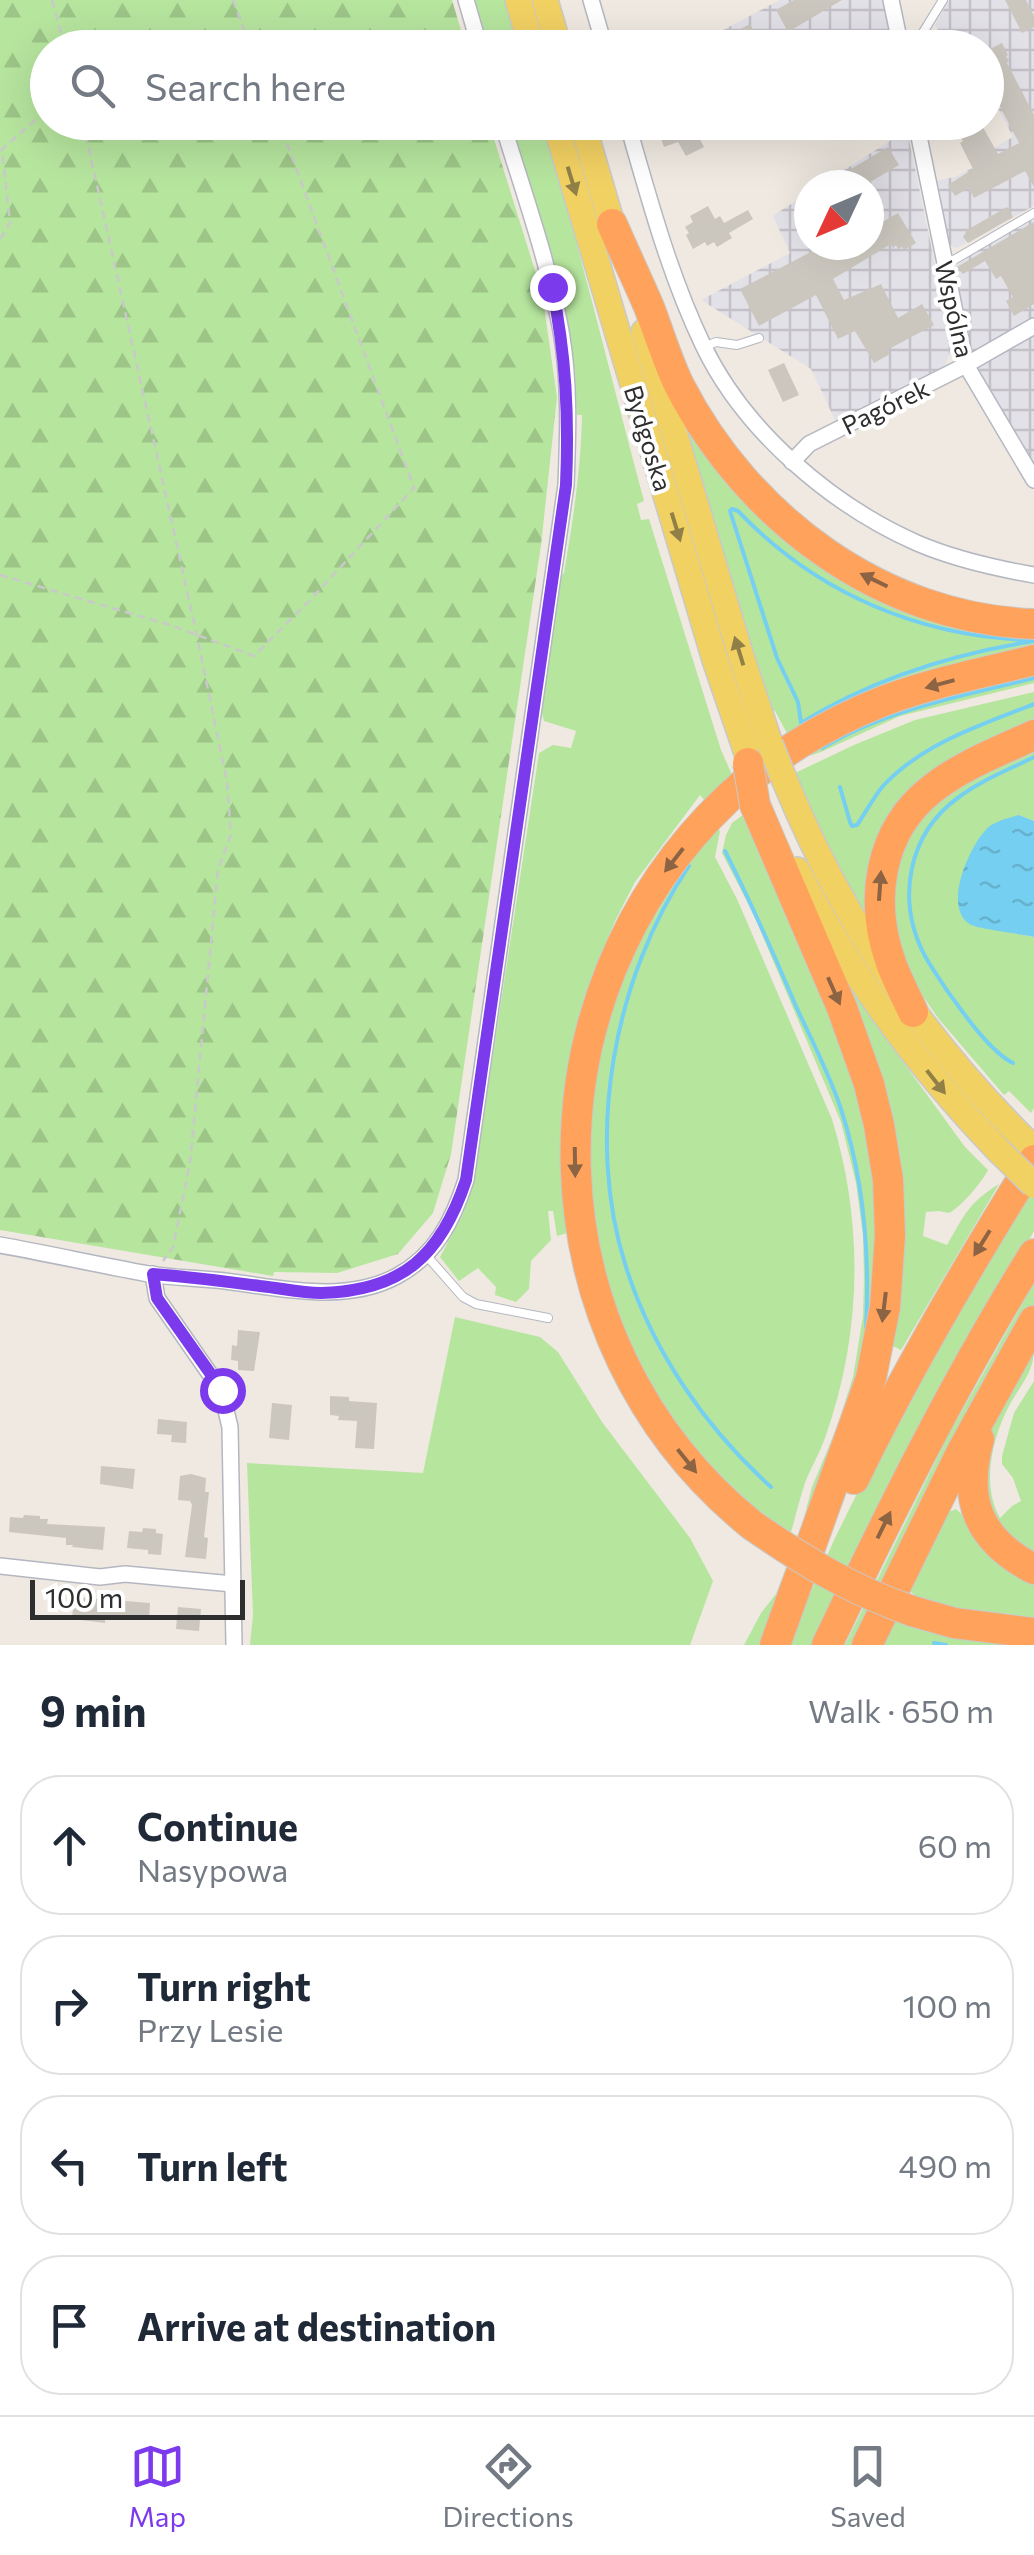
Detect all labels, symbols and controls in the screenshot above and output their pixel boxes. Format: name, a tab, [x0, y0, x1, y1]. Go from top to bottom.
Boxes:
search box	[30, 30, 1004, 140]
icon: search	[65, 58, 120, 113]
text: Search here	[145, 62, 346, 109]
one-way arrow	[565, 166, 580, 197]
north arrow	[794, 170, 884, 260]
street label: Wspólna	[929, 258, 981, 360]
route end	[530, 265, 576, 311]
street label: Pagórek	[836, 372, 934, 440]
street label: Bydgoska	[619, 381, 679, 495]
one-way arrow	[669, 513, 684, 543]
one-way arrow	[859, 572, 888, 589]
one-way arrow	[731, 636, 746, 666]
one-way arrow	[924, 676, 955, 692]
one-way arrow	[663, 846, 684, 872]
one-way arrow	[873, 869, 889, 901]
one-way arrow	[826, 976, 842, 1006]
one-way arrow	[925, 1069, 946, 1094]
one-way arrow	[567, 1147, 583, 1179]
one-way arrow	[974, 1229, 991, 1257]
one-way arrow	[876, 1292, 892, 1324]
route start	[200, 1368, 246, 1414]
one-way arrow	[676, 1448, 697, 1473]
one-way arrow	[875, 1511, 892, 1540]
scale bar	[30, 1575, 245, 1620]
text: 100 m	[45, 1580, 123, 1614]
text: 9 min	[40, 1684, 147, 1736]
text: Walk · 650 m	[808, 1690, 994, 1730]
text: Continue	[137, 1802, 298, 1849]
icon: ahead	[42, 1818, 97, 1873]
text: 60 m	[918, 1825, 992, 1865]
text: Nasypowa	[137, 1849, 288, 1889]
text: Turn right	[137, 1962, 311, 2009]
icon: right	[42, 1978, 97, 2033]
text: 100 m	[903, 1985, 992, 2025]
text: Przy Lesie	[137, 2009, 283, 2049]
icon: left	[42, 2138, 97, 2193]
text: Turn left	[137, 2142, 288, 2189]
text: 490 m	[898, 2145, 992, 2185]
icon: arrive	[42, 2298, 97, 2353]
text: Arrive at destination	[137, 2302, 496, 2349]
tab: Map	[128, 2439, 186, 2533]
tab: Directions	[442, 2439, 574, 2533]
tab: Saved	[830, 2439, 906, 2533]

